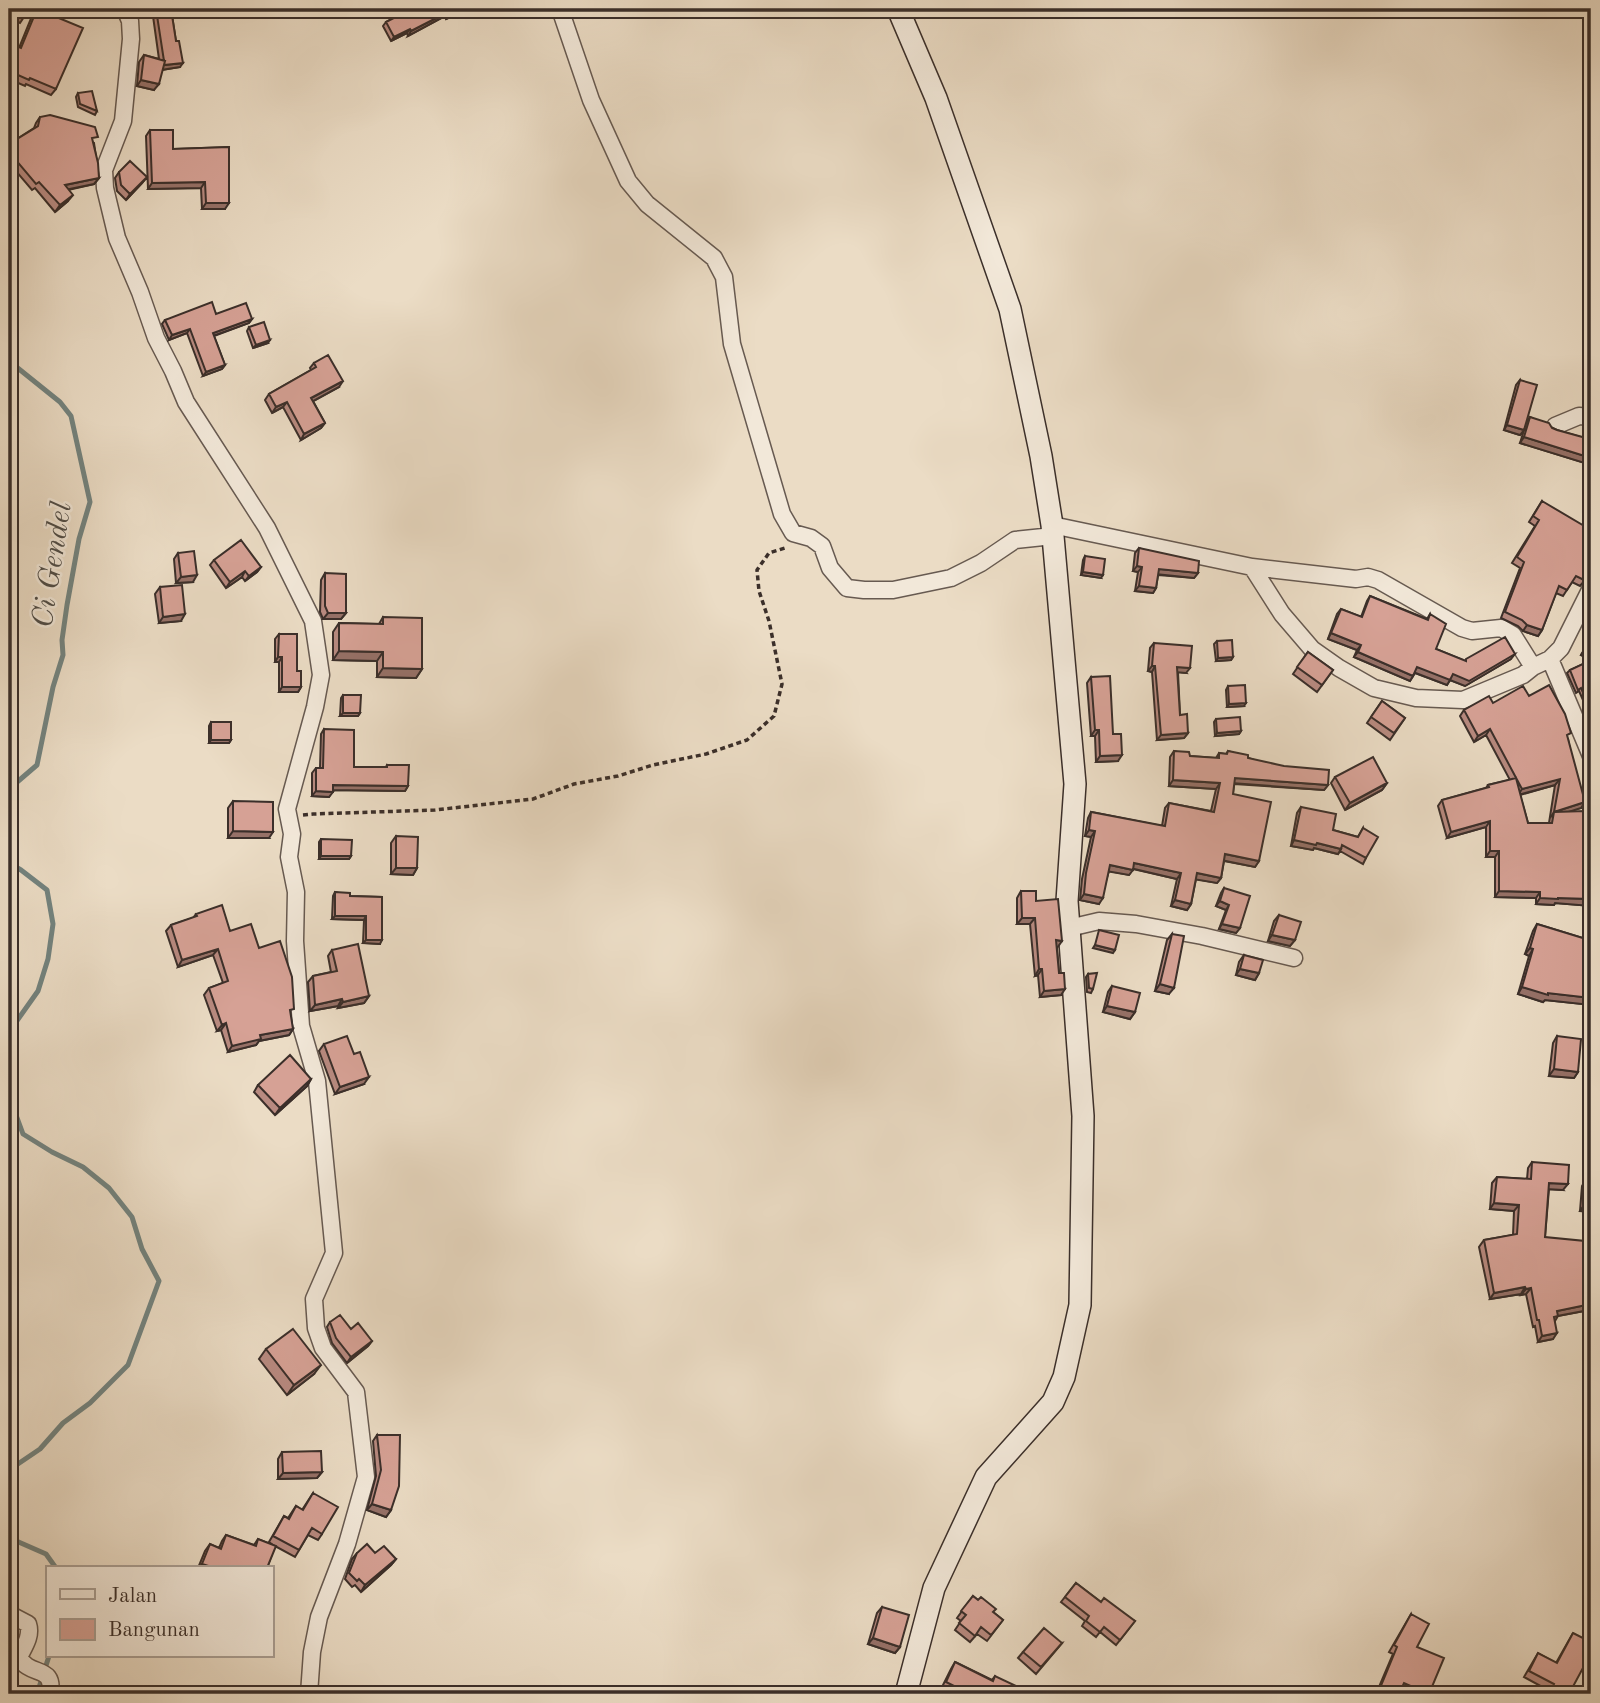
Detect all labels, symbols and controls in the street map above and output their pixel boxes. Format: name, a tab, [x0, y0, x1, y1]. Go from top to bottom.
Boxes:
water label: Ci Gendel	[28, 500, 78, 630]
legend	[46, 1566, 273, 1658]
text: Jalan	[108, 1586, 157, 1607]
text: Bangunan	[108, 1620, 200, 1641]

